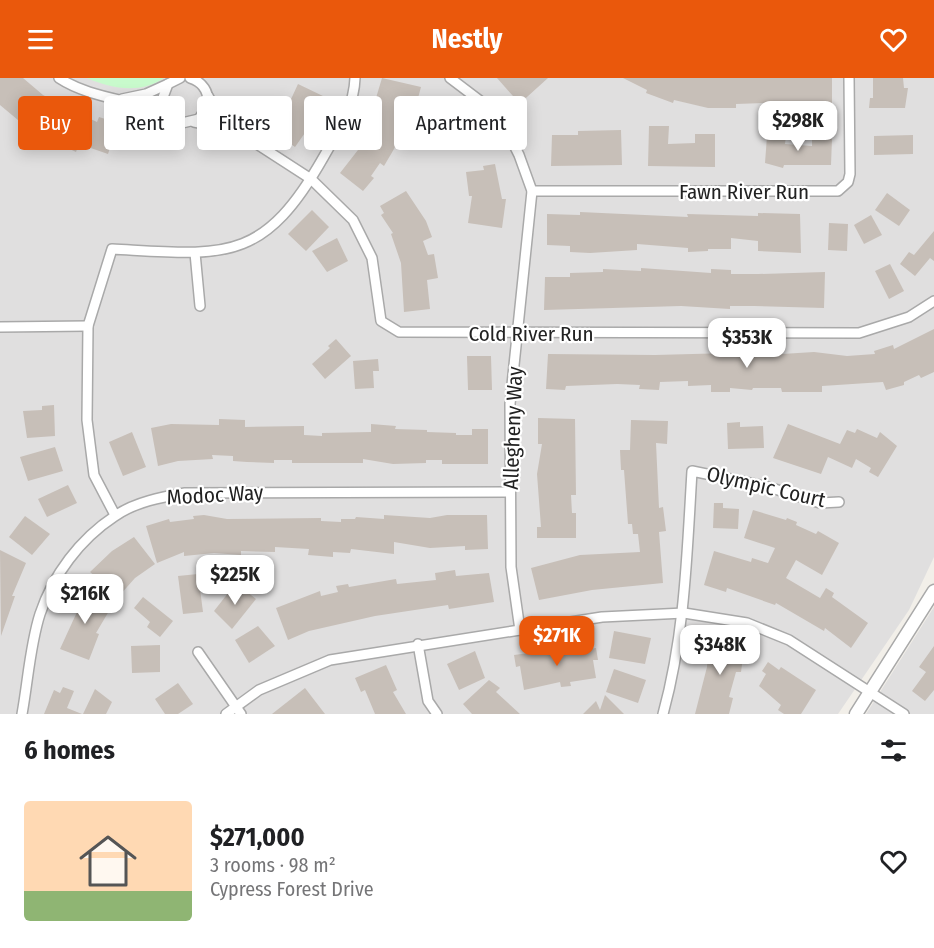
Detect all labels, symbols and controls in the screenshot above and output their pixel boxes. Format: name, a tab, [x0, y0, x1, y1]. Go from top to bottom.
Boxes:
icon: menu	[24, 23, 57, 56]
text: Nestly	[432, 23, 502, 55]
icon: heart	[877, 23, 910, 56]
chip: Buy	[18, 96, 92, 150]
chip: Rent	[104, 96, 185, 150]
chip: Filters	[197, 96, 292, 150]
chip: New	[304, 96, 382, 150]
chip: Apartment	[394, 96, 527, 150]
pin: $298K	[756, 101, 840, 152]
text: $298K	[772, 108, 824, 132]
street label: Fawn River Run	[679, 179, 809, 205]
pin: $353K	[705, 318, 789, 369]
street label: Cold River Run	[468, 321, 594, 347]
text: $353K	[722, 325, 772, 349]
street label: Allegheny Way	[498, 365, 528, 490]
street label: Olympic Court	[704, 461, 828, 513]
street label: Modoc Way	[166, 479, 265, 511]
pin: $225K	[193, 555, 277, 606]
text: $225K	[210, 562, 260, 586]
pin: $216K	[43, 574, 127, 625]
text: $216K	[60, 581, 110, 605]
pin: $271K	[515, 616, 599, 667]
text: $271K	[533, 623, 581, 647]
pin: $348K	[678, 625, 762, 676]
text: $348K	[694, 632, 746, 656]
icon: filters	[877, 734, 910, 767]
text: 6 homes	[24, 735, 115, 766]
text: $271,000	[210, 822, 305, 853]
icon: home	[72, 825, 144, 897]
icon: heart	[877, 845, 910, 878]
text: 3 rooms · 98 m²	[210, 853, 336, 877]
text: Cypress Forest Drive	[210, 877, 374, 901]

